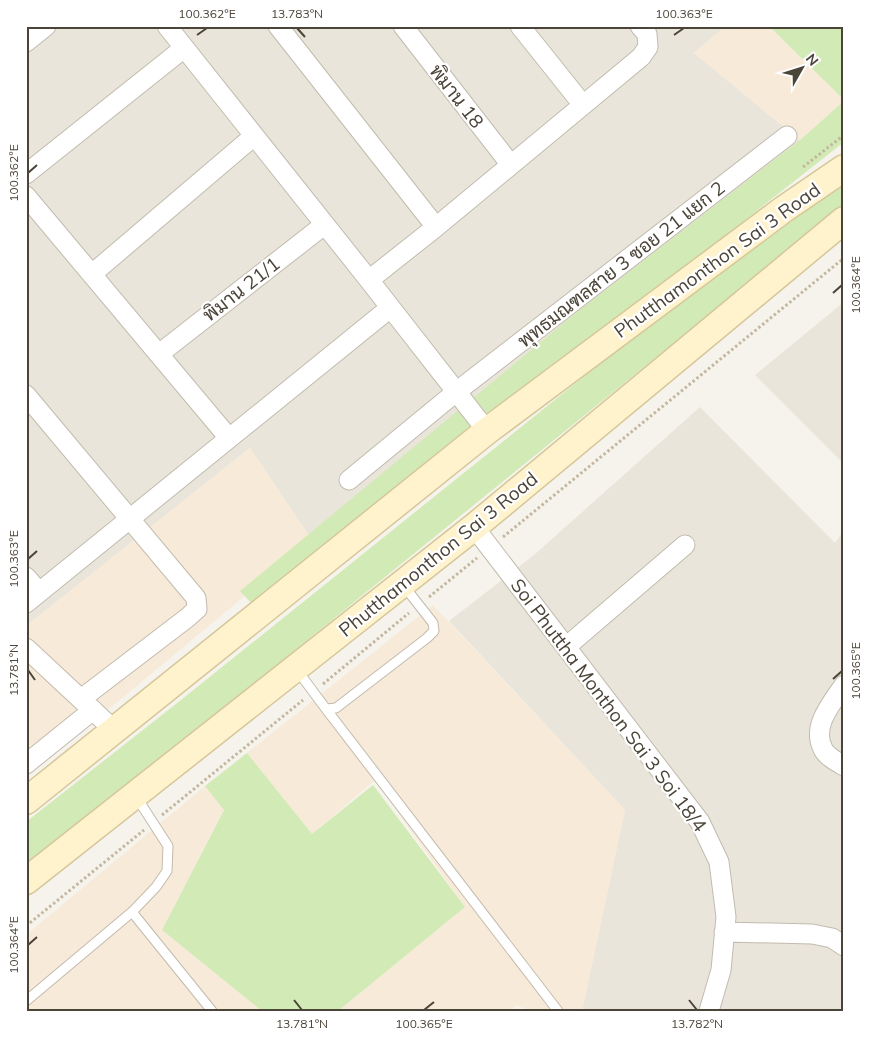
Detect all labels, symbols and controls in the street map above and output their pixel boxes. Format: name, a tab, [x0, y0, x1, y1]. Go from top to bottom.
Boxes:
text: 100.362°E	[178, 6, 236, 21]
text: 13.783°N	[271, 6, 323, 21]
text: 100.363°E	[655, 6, 713, 21]
north arrow	[778, 42, 828, 92]
text: N	[802, 50, 822, 70]
street label: พิมาน 18	[425, 59, 489, 133]
text: 100.362°E	[6, 144, 21, 202]
street label: พุทธมณฑลสาย 3 ซอย 21 แยก 2	[513, 176, 730, 353]
street label: Phutthamonthon Sai 3 Road	[609, 177, 825, 343]
street label: พิมาน 21/1	[198, 251, 284, 327]
text: 100.364°E	[848, 256, 863, 314]
street label: Phutthamonthon Sai 3 Road	[334, 466, 542, 642]
text: 100.363°E	[6, 530, 21, 588]
street label: Soi Phuttha Monthon Sai 3 Soi 18/4	[506, 574, 712, 836]
text: 100.365°E	[848, 642, 863, 700]
text: 13.781°N	[6, 644, 21, 696]
text: 100.364°E	[6, 916, 21, 974]
text: 13.781°N	[276, 1016, 328, 1031]
text: 100.365°E	[395, 1016, 453, 1031]
text: 13.782°N	[671, 1016, 723, 1031]

